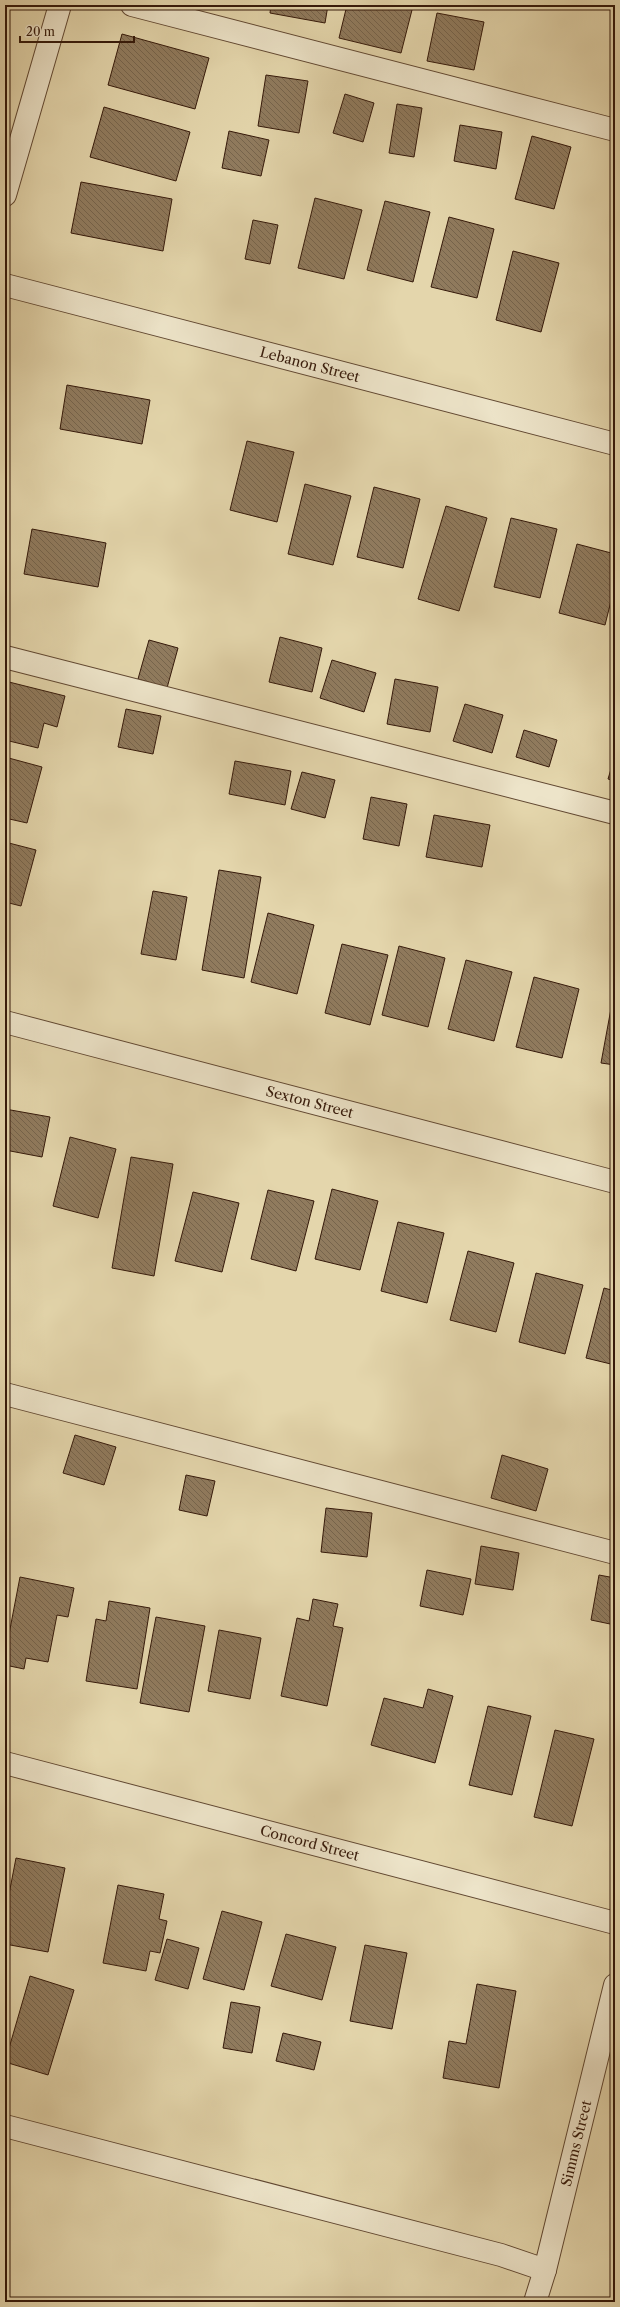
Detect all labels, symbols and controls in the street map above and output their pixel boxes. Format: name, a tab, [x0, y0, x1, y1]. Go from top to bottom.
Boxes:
scale bar	[20, 18, 134, 44]
text: 20 m	[26, 24, 55, 39]
street label: Lebanon Street	[258, 343, 362, 386]
street label: Sexton Street	[264, 1082, 355, 1122]
street label: Concord Street	[258, 1821, 361, 1865]
street label: Simms Street	[557, 2098, 595, 2188]

